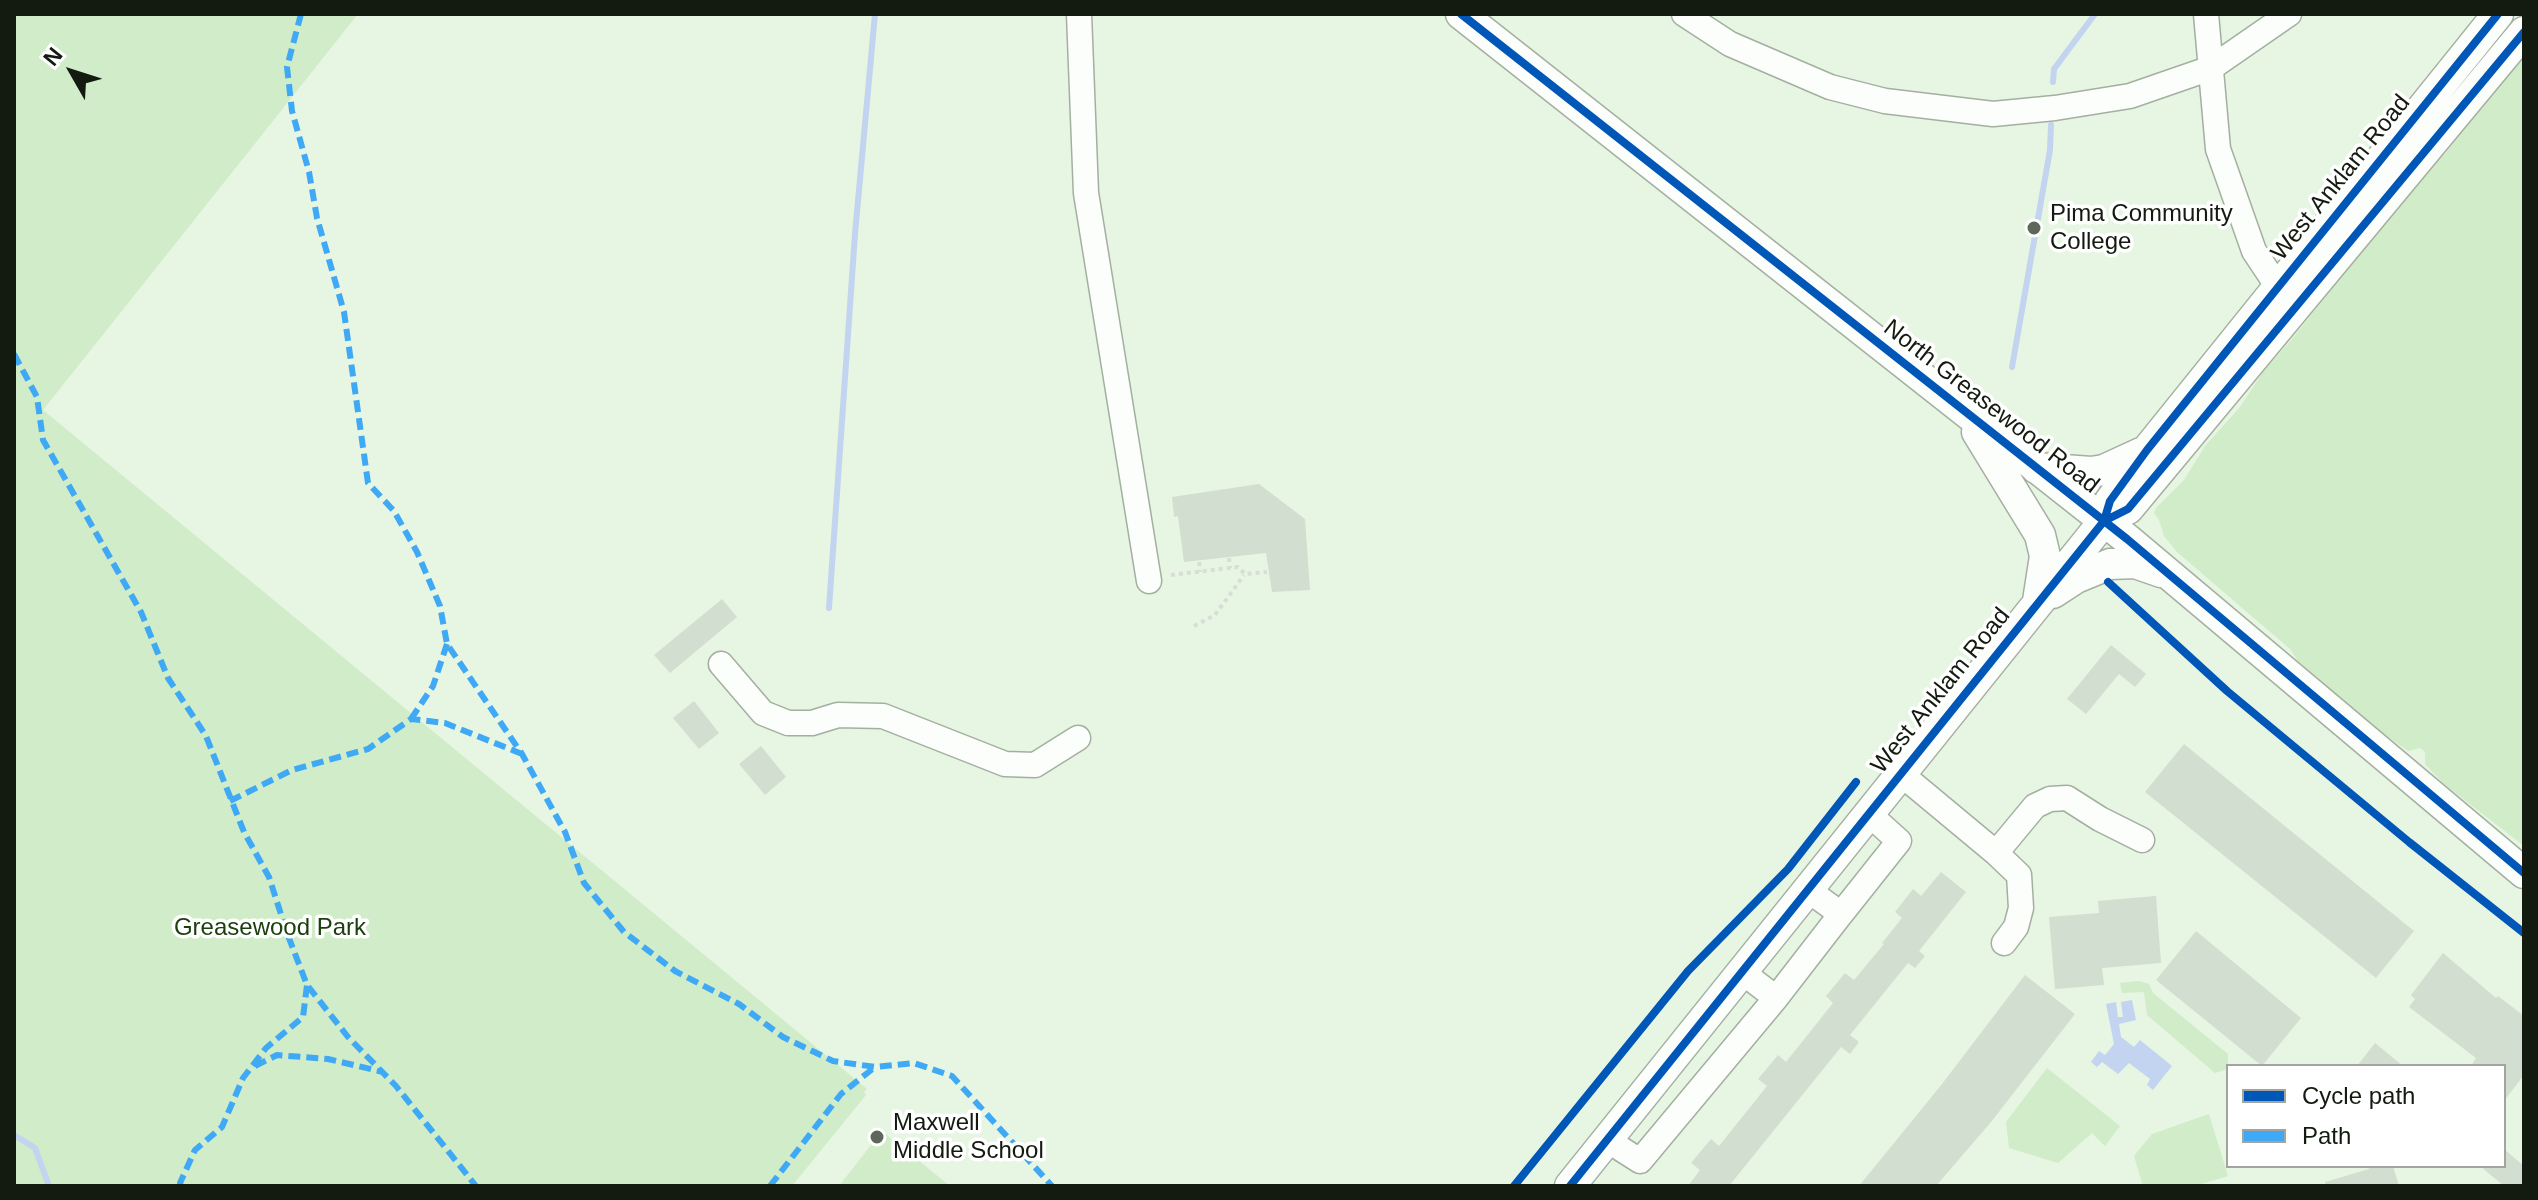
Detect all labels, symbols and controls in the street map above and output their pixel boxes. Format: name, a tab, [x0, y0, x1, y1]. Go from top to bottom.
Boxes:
north arrow	[32, 32, 112, 112]
text: N	[38, 43, 68, 71]
street label: West Anklam Road	[2265, 89, 2417, 267]
place label: Pima Community College	[2050, 200, 2233, 256]
marker: Pima Community College	[2025, 219, 2043, 237]
street label: North Greasewood Road	[1878, 314, 2104, 500]
street label: West Anklam Road	[1865, 602, 2017, 780]
park label: Greasewood Park	[174, 914, 366, 942]
legend	[2226, 1064, 2506, 1168]
text: Cycle path	[2302, 1082, 2415, 1109]
place label: Maxwell Middle School	[893, 1109, 1044, 1165]
text: Path	[2302, 1122, 2351, 1149]
marker: Maxwell Middle School	[868, 1128, 886, 1146]

